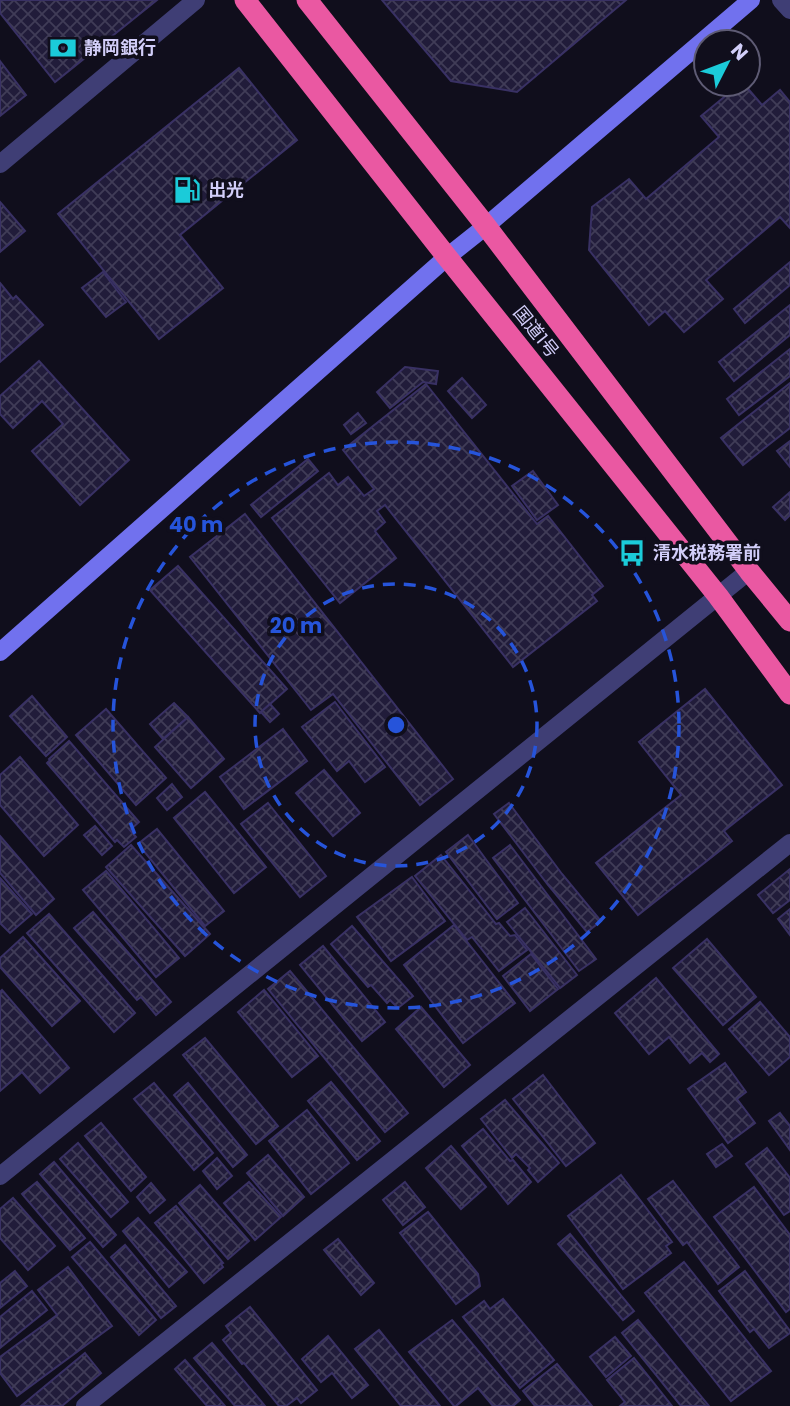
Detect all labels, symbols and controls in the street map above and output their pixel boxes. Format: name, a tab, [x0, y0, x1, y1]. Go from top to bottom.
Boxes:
north arrow	[692, 28, 762, 98]
bank icon: 静岡銀行	[48, 33, 78, 63]
place label: 静岡銀行	[84, 35, 156, 60]
text: N	[724, 38, 754, 66]
fuel station icon: 出光	[172, 175, 202, 205]
place label: 出光	[208, 177, 244, 202]
street label: 国道1号	[508, 301, 565, 363]
text: 40 m	[169, 510, 223, 539]
bus stop icon: 清水税務署前	[617, 538, 647, 568]
place label: 清水税務署前	[653, 540, 761, 565]
text: 20 m	[270, 611, 322, 640]
centre of rings	[384, 713, 408, 737]

